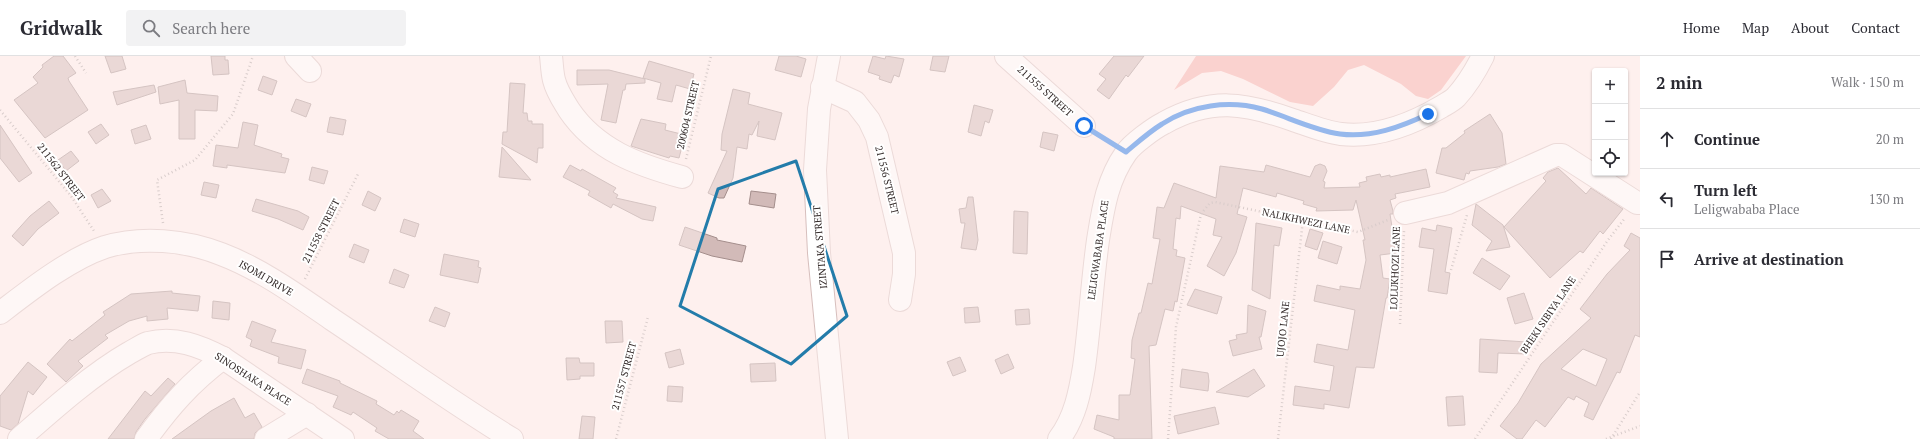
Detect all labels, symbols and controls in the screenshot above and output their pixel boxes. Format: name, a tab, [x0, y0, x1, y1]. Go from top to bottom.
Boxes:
search box	[126, 10, 406, 46]
text: Gridwalk	[20, 15, 102, 40]
icon: search	[140, 17, 162, 39]
text: Search here	[172, 18, 250, 38]
text: Home	[1683, 18, 1720, 37]
text: Map	[1742, 18, 1769, 37]
text: About	[1791, 18, 1829, 37]
text: Contact	[1851, 18, 1900, 37]
street label: 211555 STREET	[1015, 63, 1075, 119]
map controls	[1592, 68, 1628, 176]
button: +	[1592, 68, 1628, 104]
text: 2 min	[1656, 71, 1703, 94]
text: Walk · 150 m	[1831, 73, 1904, 91]
street label: 200604 STREET	[674, 79, 702, 151]
button: −	[1592, 104, 1628, 140]
route end	[1419, 105, 1437, 123]
route start	[1075, 117, 1093, 135]
icon: ahead	[1656, 128, 1678, 150]
text: Continue	[1694, 129, 1760, 149]
text: 20 m	[1876, 130, 1904, 148]
street label: 211562 STREET	[34, 140, 88, 204]
button: locate	[1592, 140, 1628, 176]
street label: 211556 STREET	[872, 144, 902, 216]
text: Turn left	[1694, 180, 1758, 200]
icon: left	[1656, 188, 1678, 210]
text: 130 m	[1869, 190, 1904, 208]
street label: 211558 STREET	[299, 197, 343, 265]
street label: LELIGWABABA PLACE	[1085, 199, 1111, 301]
text: Leligwababa Place	[1694, 200, 1799, 218]
street label: IZINTAKA STREET	[810, 205, 830, 289]
street label: NALIKHWEZI LANE	[1261, 205, 1351, 237]
street label: LOLUKHOZI LANE	[1387, 226, 1403, 310]
icon: arrive	[1656, 248, 1678, 270]
text: Arrive at destination	[1694, 249, 1844, 269]
street label: ISOMI DRIVE	[237, 257, 296, 299]
street label: BHEKI SIBIYA LANE	[1517, 274, 1579, 356]
street label: UJOJO LANE	[1274, 300, 1292, 358]
street label: 211557 STREET	[609, 340, 639, 412]
street label: SINOSHAKA PLACE	[212, 349, 294, 409]

